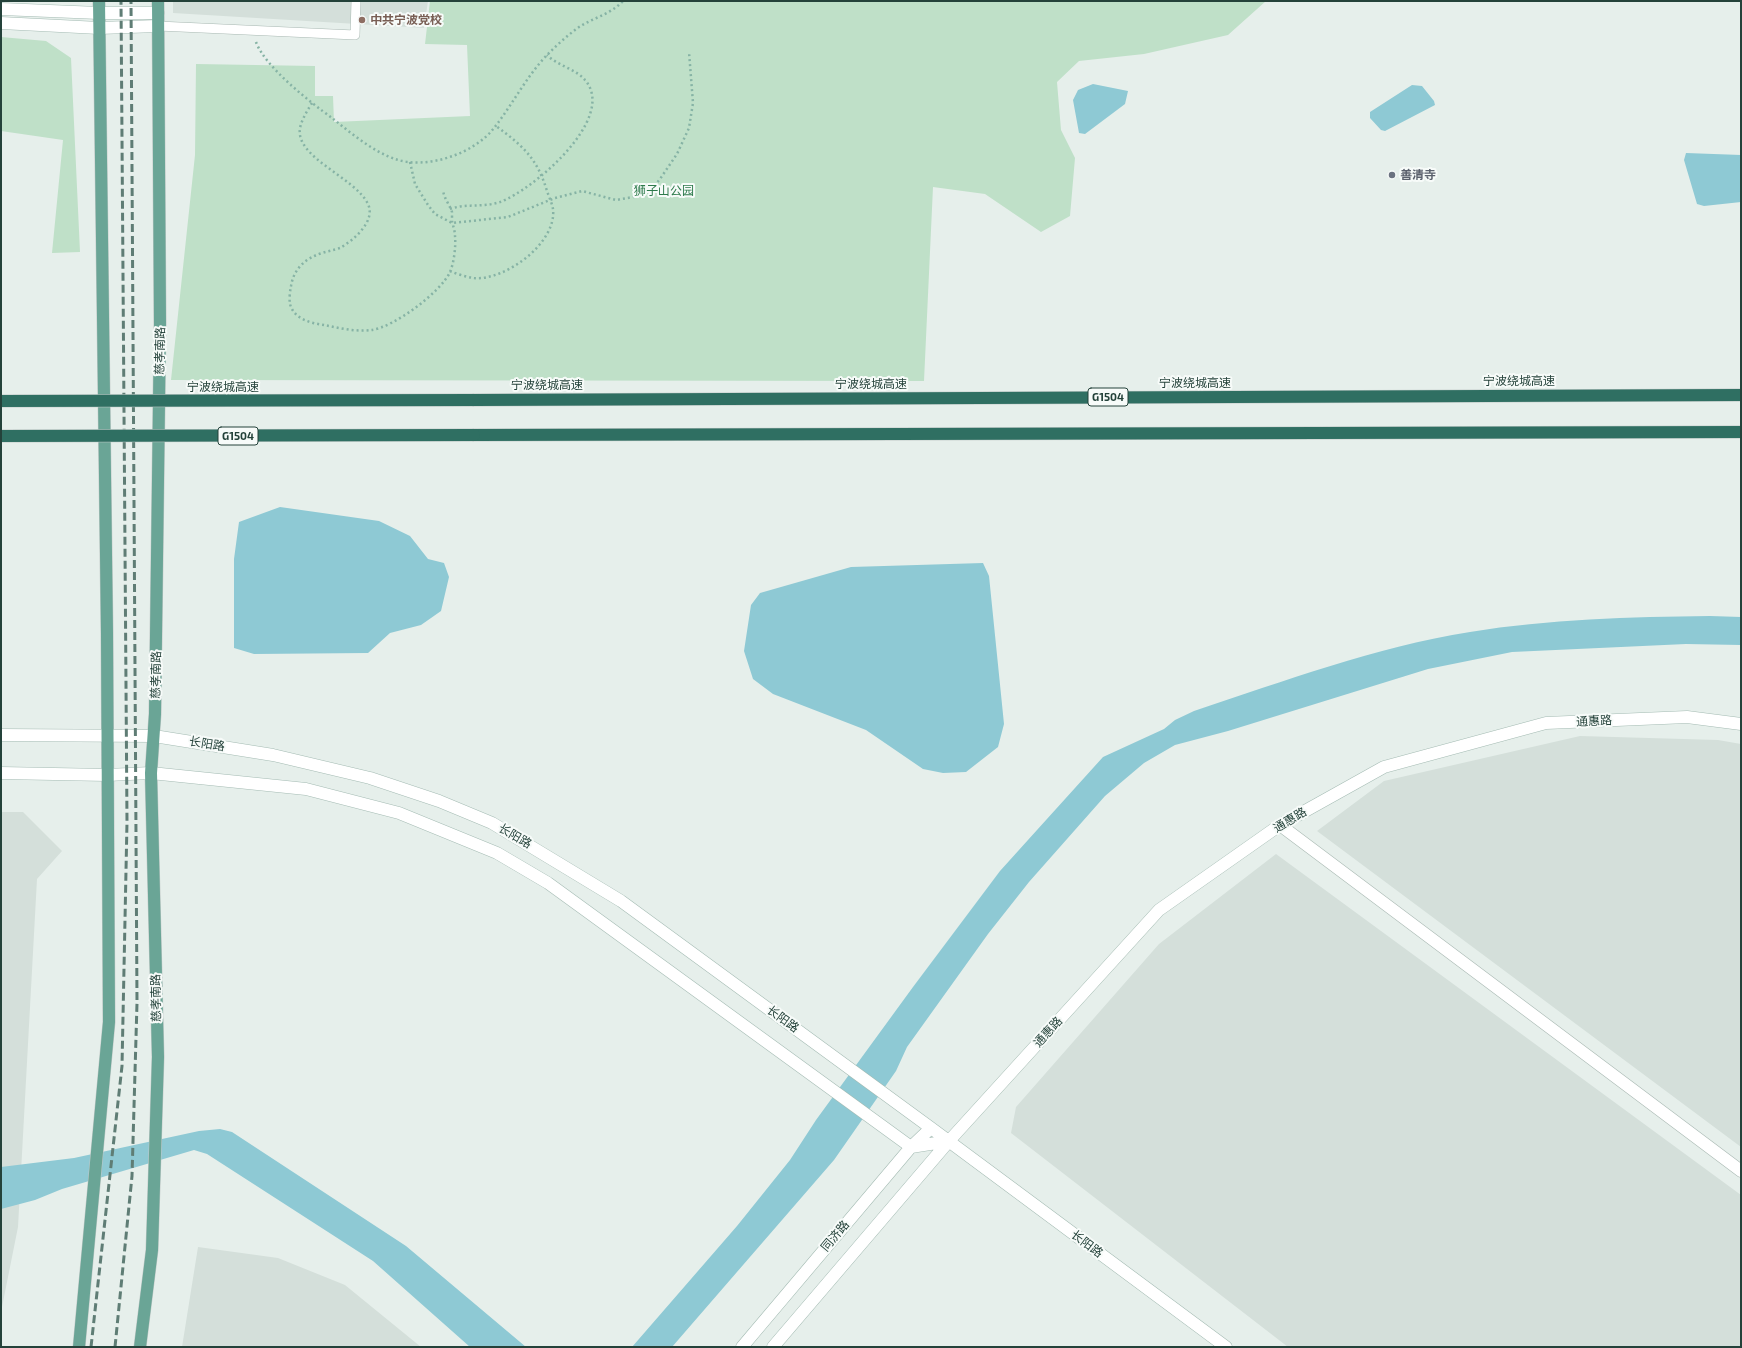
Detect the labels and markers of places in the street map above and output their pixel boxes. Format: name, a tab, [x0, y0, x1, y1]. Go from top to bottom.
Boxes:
place label: 中共宁波党校	[370, 13, 442, 27]
marker: 中共宁波党校	[357, 15, 367, 25]
place label: 善清寺	[1400, 168, 1436, 182]
marker: 善清寺	[1387, 170, 1397, 180]

